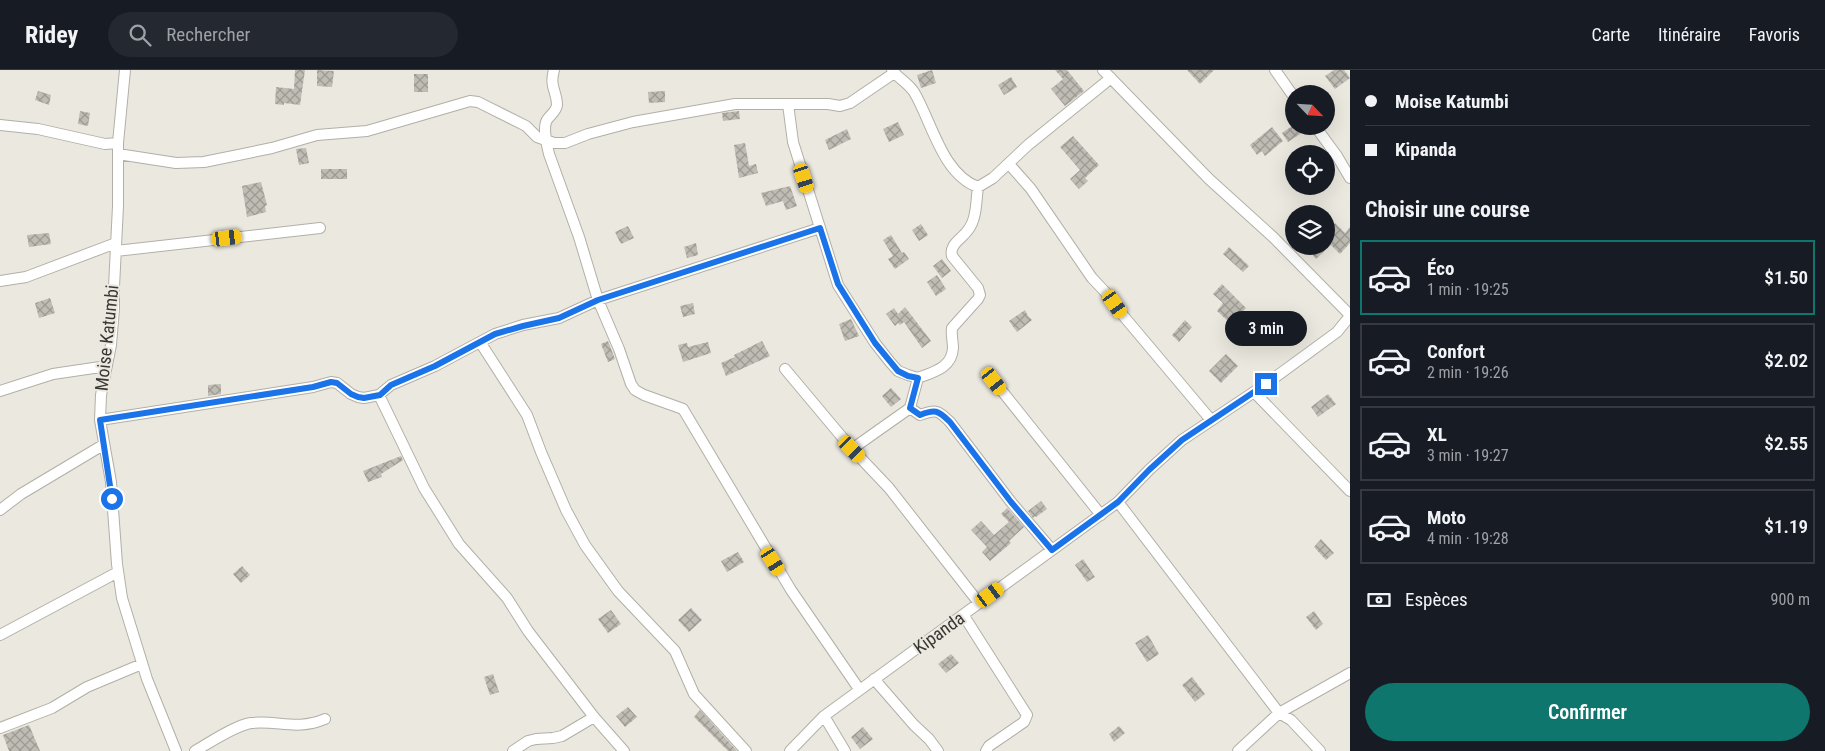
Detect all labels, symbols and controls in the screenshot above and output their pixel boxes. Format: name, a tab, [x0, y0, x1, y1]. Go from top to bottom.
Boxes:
search box	[108, 12, 458, 57]
text: Ridey	[25, 21, 78, 49]
icon: search	[126, 21, 154, 49]
text: Rechercher	[166, 23, 250, 46]
text: Carte	[1591, 24, 1630, 45]
text: Itinéraire	[1658, 24, 1721, 45]
text: Favoris	[1749, 24, 1800, 45]
north arrow	[1285, 85, 1335, 135]
map controls	[1285, 85, 1335, 255]
text: Moise Katumbi	[1395, 90, 1509, 113]
text: Kipanda	[1395, 138, 1456, 161]
button: locate	[1285, 145, 1335, 195]
car	[792, 161, 815, 195]
text: Choisir une course	[1365, 197, 1530, 222]
button: layers	[1285, 205, 1335, 255]
car	[211, 229, 242, 247]
icon: car	[1367, 255, 1412, 300]
text: Éco	[1427, 257, 1454, 280]
text: $1.50	[1764, 266, 1808, 289]
text: 1 min · 19:25	[1427, 280, 1509, 299]
street label: Moise Katumbi	[90, 284, 123, 392]
car	[1100, 287, 1129, 321]
callout: 3 min	[1225, 312, 1307, 346]
text: 3 min	[1248, 319, 1284, 338]
icon: car	[1367, 338, 1412, 383]
text: Confort	[1427, 340, 1485, 363]
text: $2.02	[1764, 349, 1808, 372]
text: 2 min · 19:26	[1427, 363, 1509, 382]
car	[978, 365, 1009, 397]
route end	[1255, 373, 1277, 395]
icon: car	[1367, 421, 1412, 466]
text: XL	[1427, 423, 1447, 446]
text: $2.55	[1764, 432, 1808, 455]
car	[836, 433, 867, 465]
text: 3 min · 19:27	[1427, 446, 1509, 465]
route start	[101, 488, 123, 510]
icon: car	[1367, 504, 1412, 549]
text: Moto	[1427, 506, 1466, 529]
text: $1.19	[1764, 515, 1808, 538]
text: 4 min · 19:28	[1427, 529, 1509, 548]
car	[758, 544, 787, 578]
car	[973, 580, 1006, 610]
icon: cash	[1365, 586, 1393, 614]
text: Espèces	[1405, 588, 1468, 611]
text: 900 m	[1771, 590, 1810, 609]
street label: Kipanda	[909, 607, 968, 658]
button: Confirmer	[1365, 683, 1810, 741]

